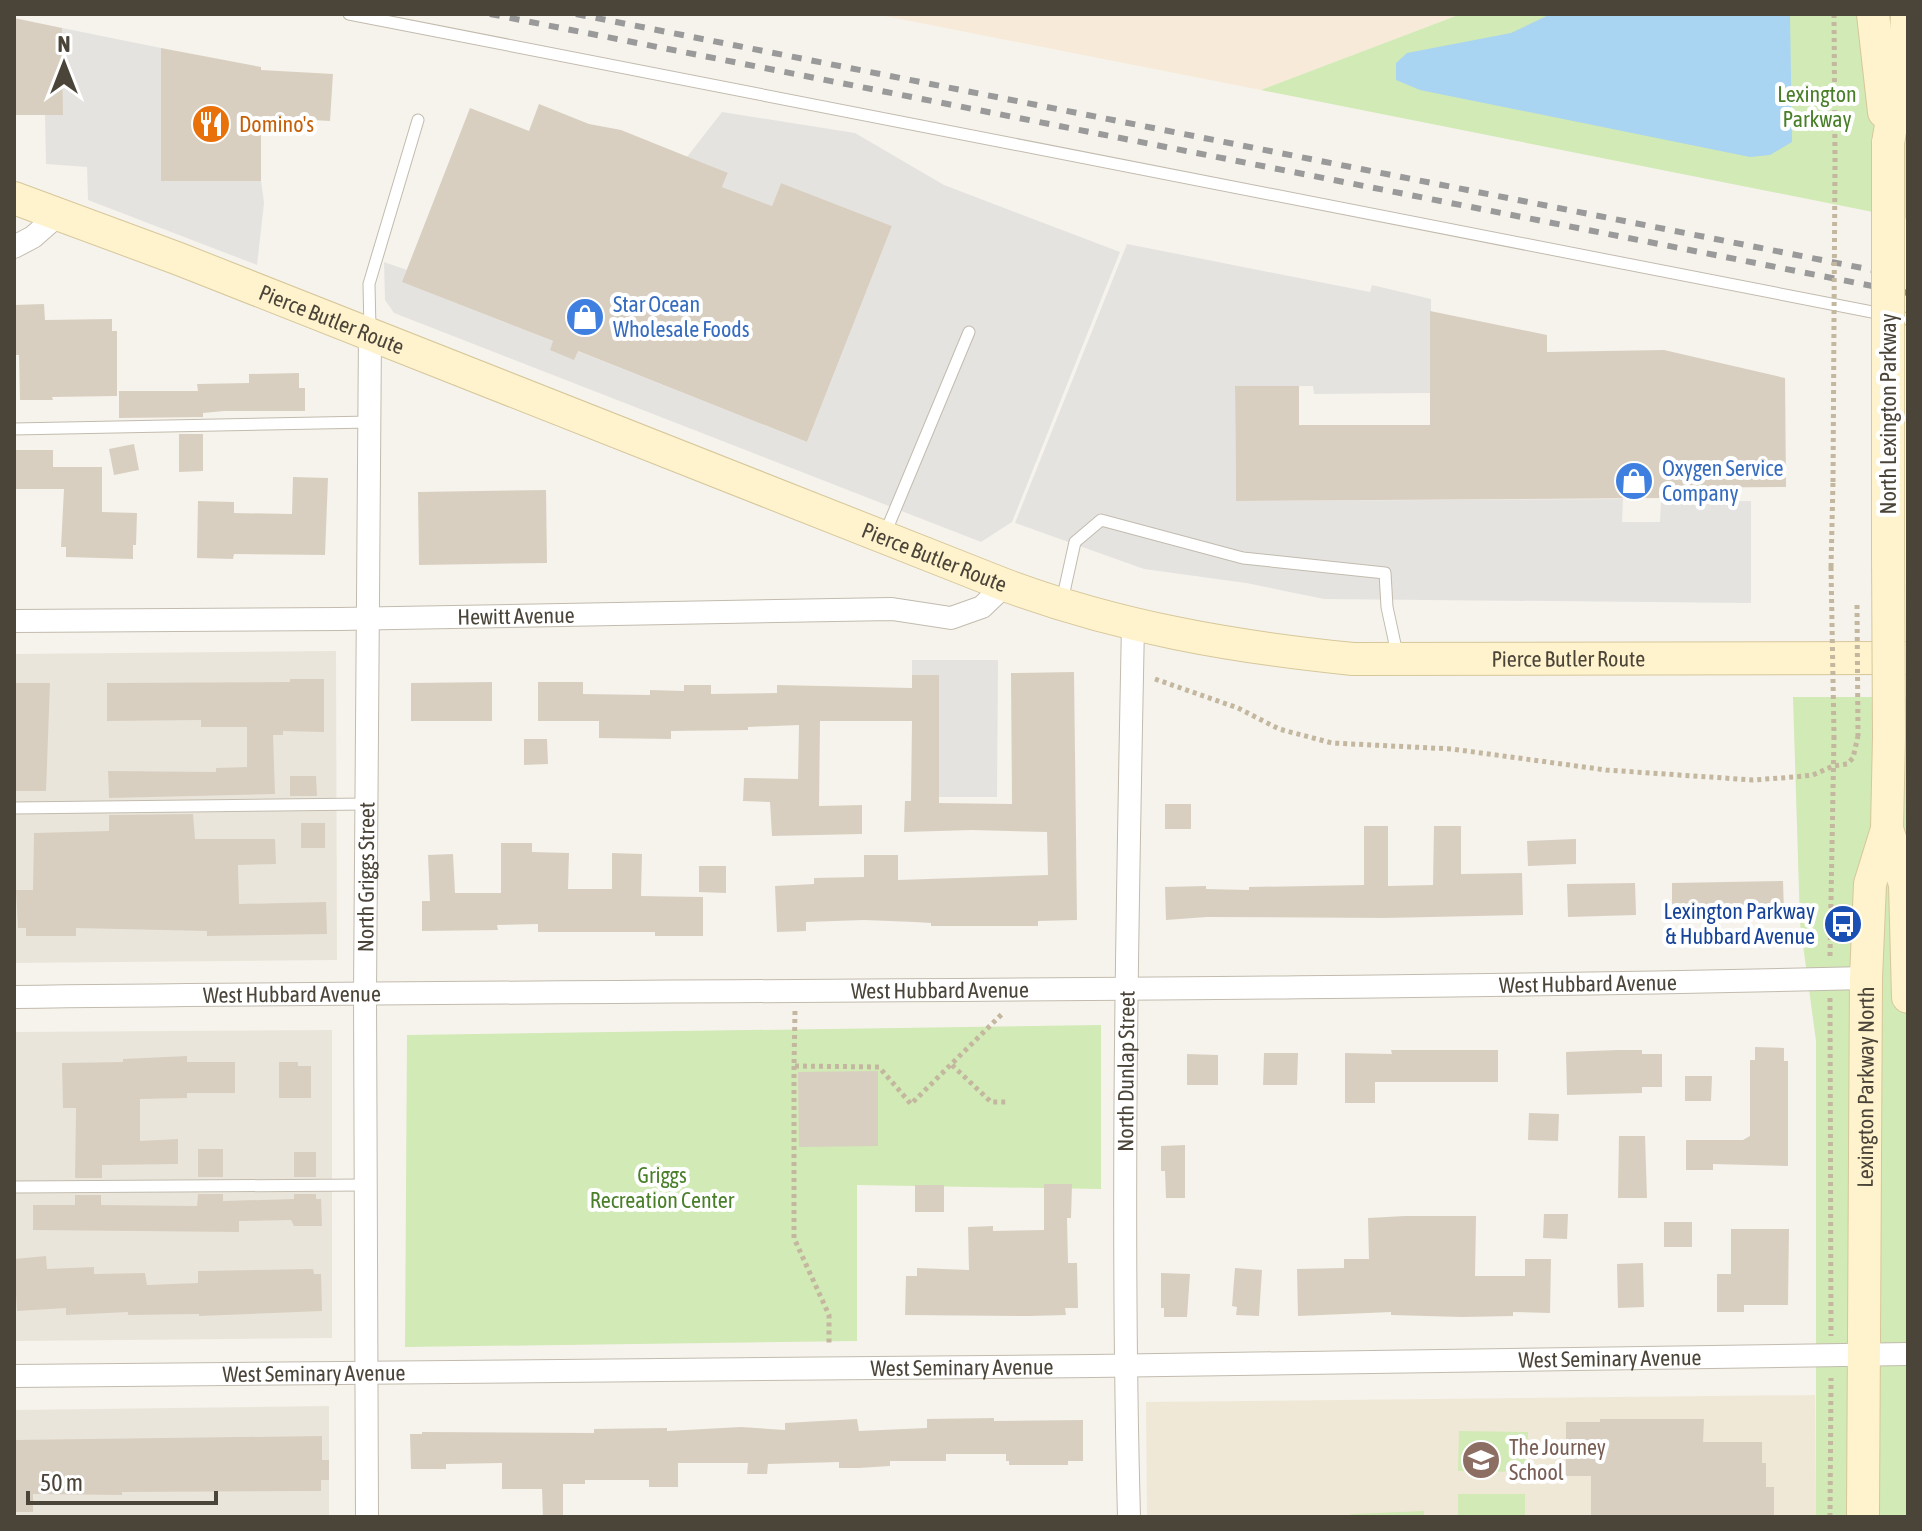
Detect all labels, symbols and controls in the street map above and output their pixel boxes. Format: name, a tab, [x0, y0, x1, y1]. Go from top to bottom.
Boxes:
north arrow	[24, 24, 104, 104]
text: N	[58, 31, 70, 57]
park label: Lexington Parkway	[1777, 81, 1857, 132]
restaurant icon: Domino's	[190, 103, 232, 145]
place label: Domino's	[239, 111, 314, 137]
street label: Pierce Butler Route	[255, 279, 408, 360]
place label: Star Ocean Wholesale Foods	[613, 291, 750, 342]
shop icon: Star Ocean Wholesale Foods	[564, 296, 606, 338]
street label: North Lexington Parkway	[1875, 313, 1901, 515]
place label: Oxygen Service Company	[1662, 455, 1783, 506]
shop icon: Oxygen Service Company	[1613, 460, 1655, 502]
street label: Pierce Butler Route	[858, 517, 1011, 597]
street label: Hewitt Avenue	[457, 602, 575, 630]
street label: Pierce Butler Route	[1491, 645, 1645, 672]
street label: North Griggs Street	[352, 802, 379, 952]
place label: Lexington Parkway & Hubbard Avenue	[1664, 898, 1815, 949]
bus stop icon: Lexington Parkway & Hubbard Avenue	[1822, 903, 1864, 945]
street label: West Hubbard Avenue	[1499, 969, 1677, 998]
street label: West Hubbard Avenue	[851, 977, 1029, 1004]
street label: West Hubbard Avenue	[203, 980, 381, 1008]
street label: Lexington Parkway North	[1852, 986, 1879, 1188]
street label: North Dunlap Street	[1112, 990, 1140, 1152]
park label: Griggs Recreation Center	[590, 1162, 735, 1213]
street label: West Seminary Avenue	[1518, 1344, 1702, 1373]
street label: West Seminary Avenue	[870, 1353, 1054, 1381]
street label: West Seminary Avenue	[222, 1359, 406, 1387]
place label: The Journey School	[1509, 1434, 1606, 1485]
school or university icon: The Journey School	[1460, 1439, 1502, 1481]
scale bar	[28, 1455, 216, 1505]
text: 50 m	[40, 1469, 83, 1496]

